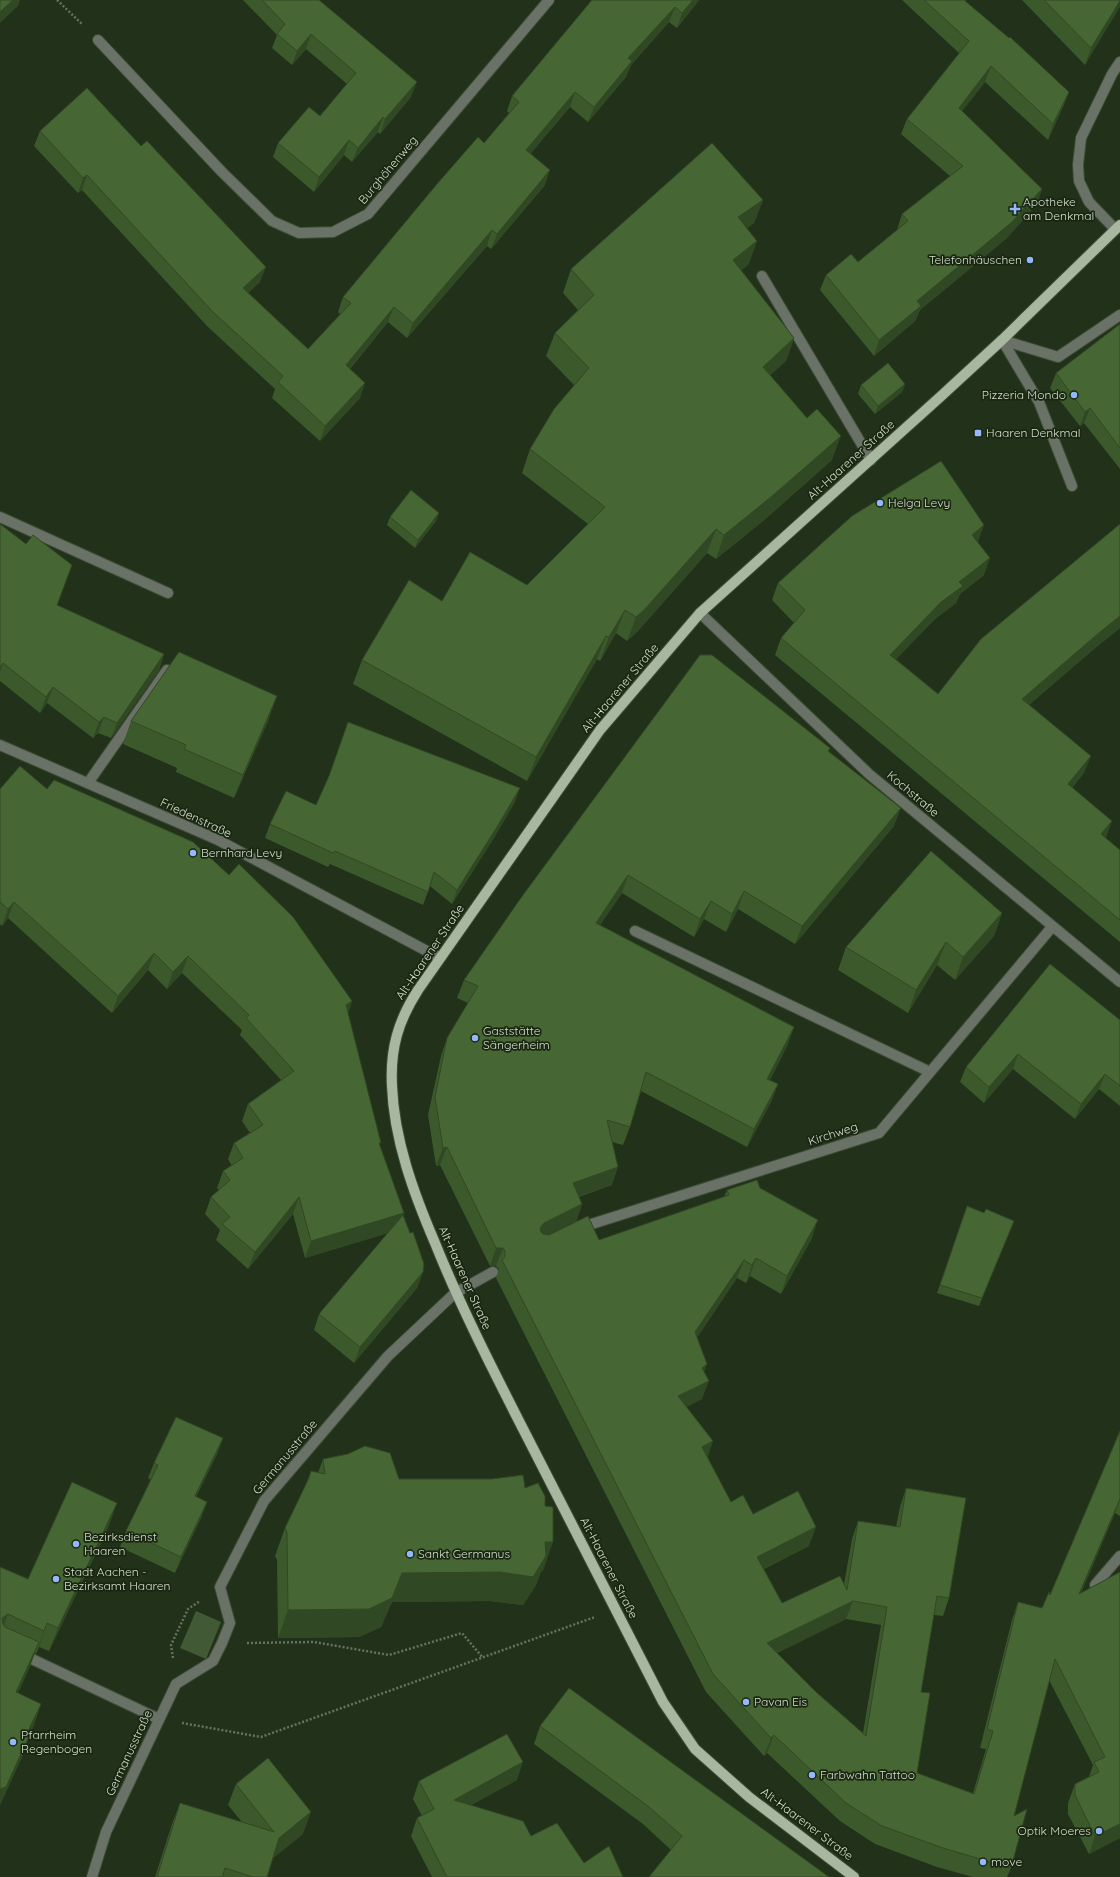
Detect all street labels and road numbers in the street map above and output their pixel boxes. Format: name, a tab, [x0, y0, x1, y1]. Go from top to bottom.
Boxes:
street label: Burghöhenweg	[355, 133, 420, 207]
street label: Alt-Haarener Straße	[804, 416, 897, 503]
street label: Alt-Haarener Straße	[578, 640, 661, 735]
street label: Kochstraße	[884, 767, 943, 820]
street label: Friedenstraße	[158, 794, 235, 841]
street label: Alt-Haarener Straße	[392, 901, 467, 1002]
street label: Kirchweg	[806, 1118, 860, 1149]
street label: Alt-Haarener Straße	[436, 1224, 495, 1332]
street label: Germanusstraße	[249, 1416, 320, 1497]
street label: Alt-Haarener Straße	[577, 1515, 642, 1621]
street label: Germanusstraße	[102, 1707, 155, 1798]
street label: Alt-Haarener Straße	[758, 1784, 857, 1863]

